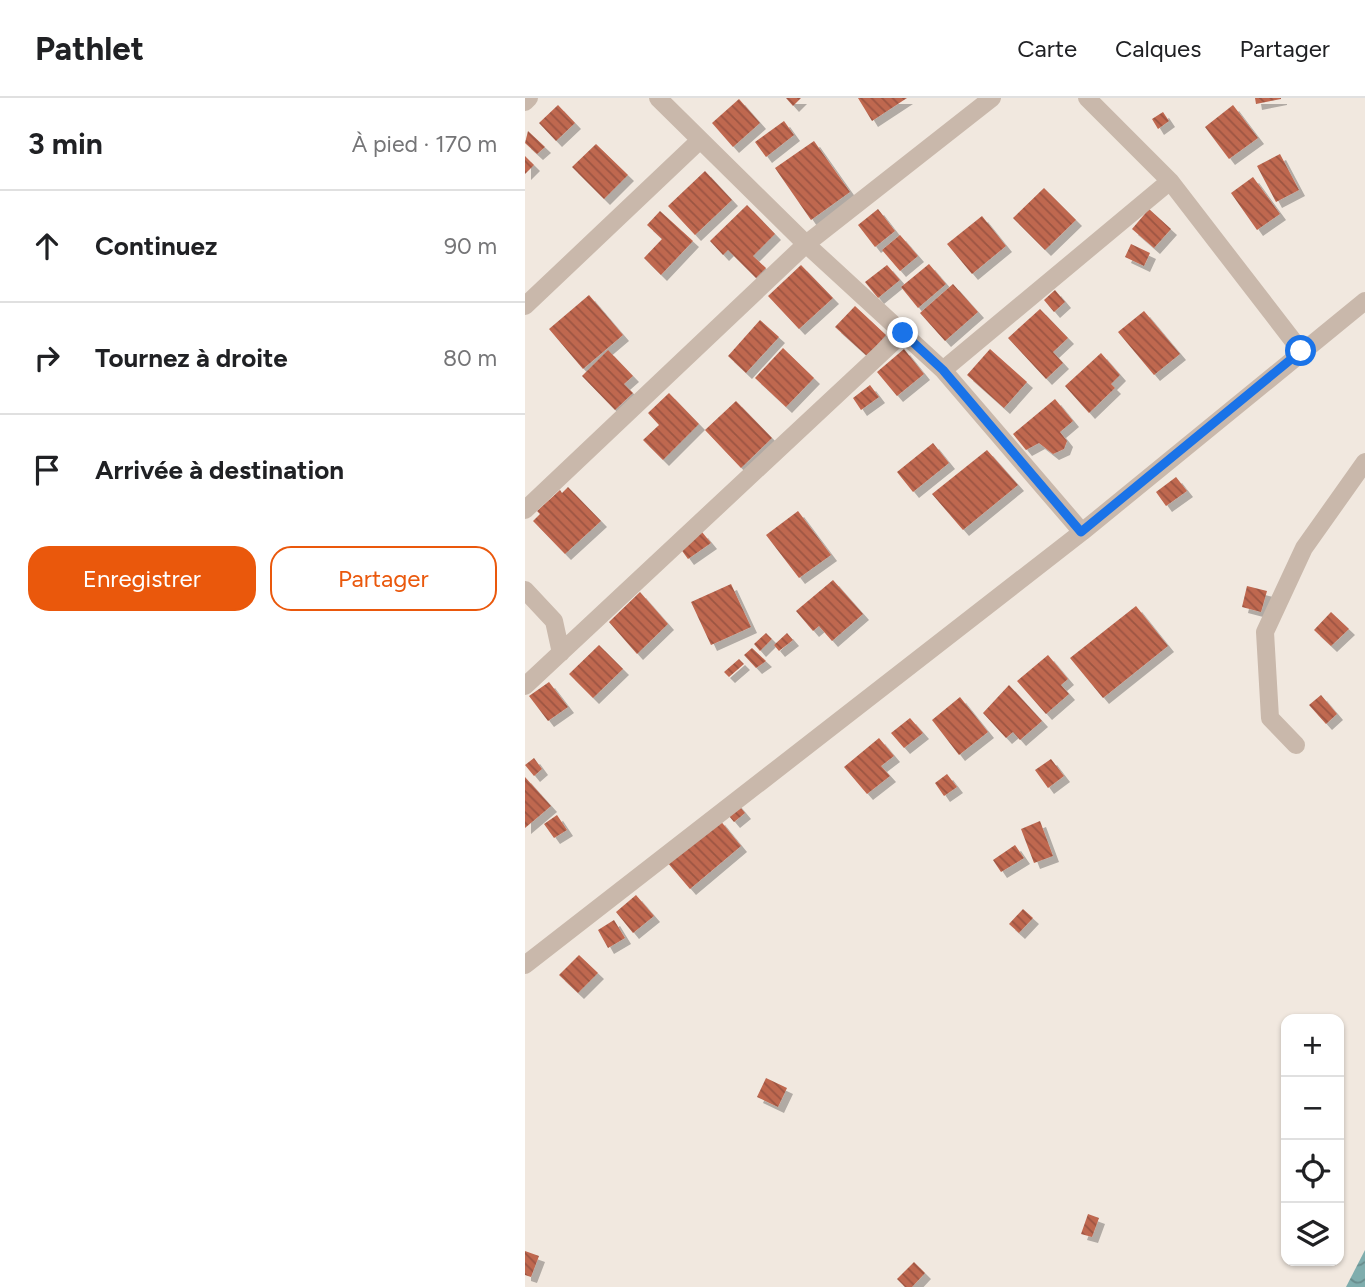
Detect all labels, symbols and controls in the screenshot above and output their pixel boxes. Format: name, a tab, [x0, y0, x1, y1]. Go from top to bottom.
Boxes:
text: Pathlet	[35, 29, 144, 68]
text: Carte	[1017, 34, 1077, 63]
text: Calques	[1115, 34, 1201, 63]
text: Partager	[1239, 34, 1330, 63]
text: 3 min	[28, 125, 103, 162]
text: À pied · 170 m	[352, 130, 497, 158]
icon: ahead	[28, 227, 66, 265]
text: Continuez	[95, 230, 217, 262]
text: 90 m	[444, 232, 497, 260]
route end	[887, 317, 918, 348]
route start	[1285, 335, 1316, 366]
icon: right	[28, 339, 66, 377]
text: Tournez à droite	[95, 342, 288, 374]
text: 80 m	[443, 344, 497, 372]
icon: arrive	[28, 451, 66, 489]
text: Arrivée à destination	[95, 454, 344, 486]
button: Enregistrer	[28, 546, 256, 611]
button: Partager	[270, 546, 497, 611]
map controls	[1281, 1014, 1344, 1266]
button: +	[1281, 1014, 1344, 1077]
button: −	[1281, 1077, 1344, 1140]
button: locate	[1281, 1140, 1344, 1203]
button: layers	[1281, 1203, 1344, 1266]

